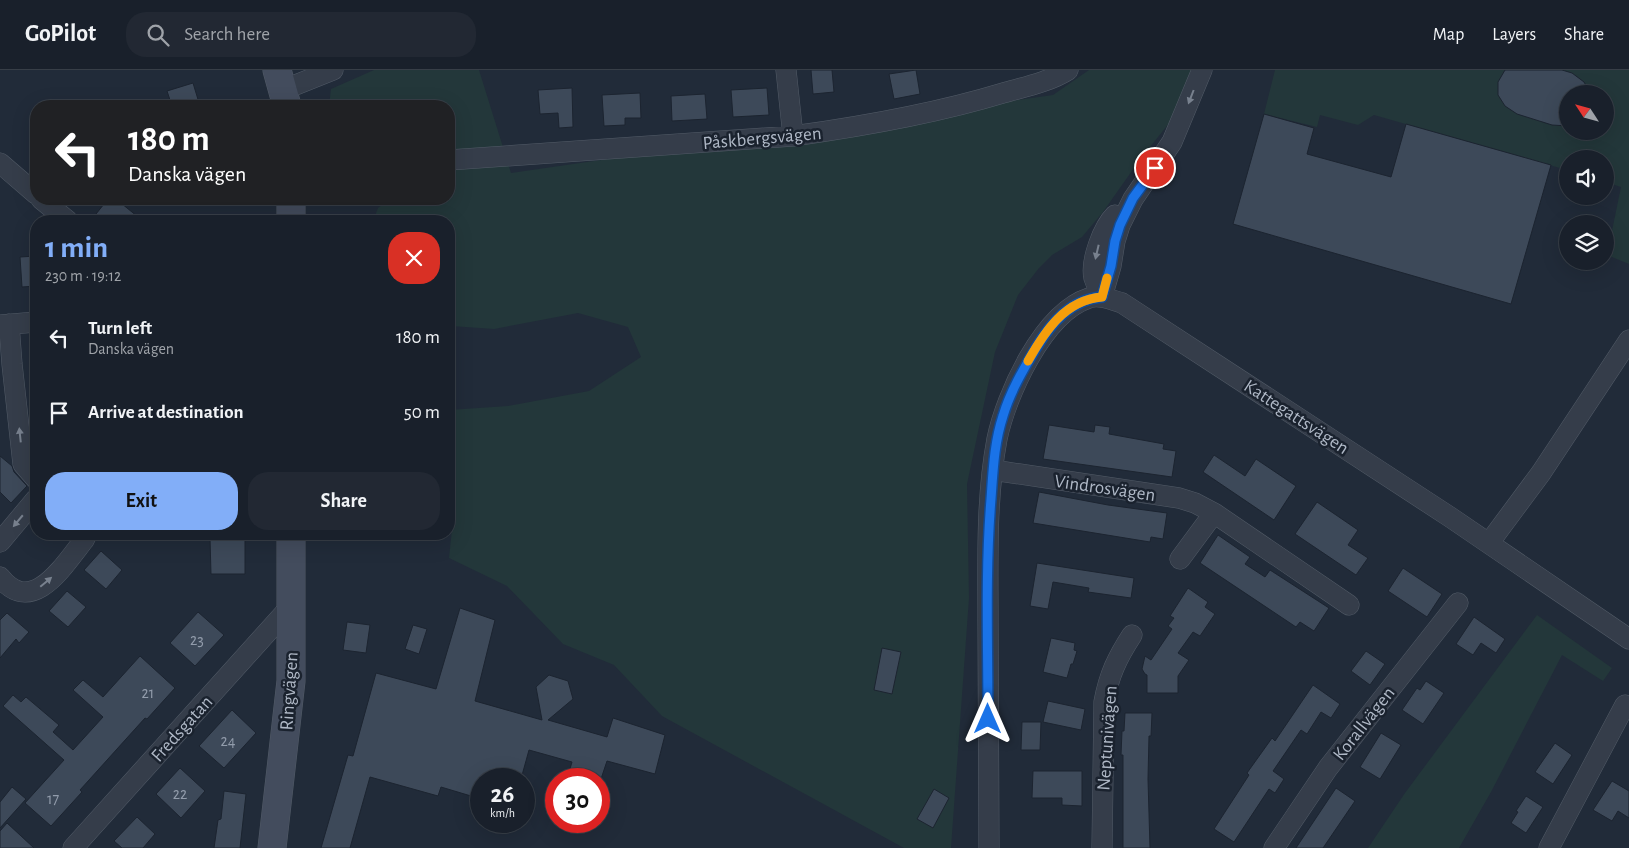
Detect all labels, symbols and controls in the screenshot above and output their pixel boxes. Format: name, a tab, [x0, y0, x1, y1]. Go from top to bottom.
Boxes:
search box	[126, 12, 476, 57]
icon: search	[144, 21, 172, 49]
text: GoPilot	[25, 22, 96, 46]
text: Search here	[184, 25, 270, 44]
text: Map	[1433, 26, 1464, 44]
text: Layers	[1492, 26, 1536, 44]
text: Share	[1564, 26, 1604, 44]
north arrow	[1559, 85, 1614, 140]
map controls	[1559, 85, 1614, 270]
one-way arrow	[1187, 90, 1195, 105]
icon: left	[45, 120, 110, 185]
text: 180 m	[128, 122, 210, 157]
street label: Påskbergsvägen	[702, 124, 822, 153]
pin	[1134, 147, 1176, 189]
button: sound	[1559, 150, 1614, 205]
icon: arrive	[1141, 154, 1169, 182]
text: Danska vägen	[128, 163, 246, 185]
button: layers	[1559, 215, 1614, 270]
button: close	[388, 232, 440, 284]
text: 1 min	[45, 233, 108, 263]
one-way arrow	[1093, 245, 1101, 260]
text: 230 m · 19:12	[45, 268, 121, 284]
text: Turn left	[88, 319, 152, 338]
icon: left	[45, 324, 73, 352]
text: 180 m	[396, 328, 440, 347]
text: Danska vägen	[88, 341, 174, 357]
street label: Kattegattsvägen	[1240, 376, 1352, 458]
icon: arrive	[45, 399, 73, 427]
text: Arrive at destination	[88, 403, 244, 422]
text: 50 m	[404, 403, 440, 422]
one-way arrow	[16, 427, 24, 443]
button: Exit	[45, 472, 238, 530]
button: Share	[248, 472, 440, 530]
street label: Vindrosvägen	[1053, 472, 1157, 505]
one-way arrow	[13, 514, 24, 527]
one-way arrow	[39, 577, 52, 588]
house number: 23	[190, 632, 204, 648]
street label: Ringvägen	[277, 651, 302, 731]
street label: Korallvägen	[1330, 684, 1399, 764]
house number: 21	[142, 685, 154, 701]
street label: Neptunivägen	[1094, 685, 1121, 791]
street label: Fredsgatan	[148, 692, 216, 766]
position arrow	[961, 692, 1013, 744]
house number: 24	[221, 733, 236, 749]
speed limit sign: 30	[545, 768, 610, 833]
text: 26	[491, 782, 514, 807]
house number: 22	[173, 786, 187, 802]
house number: 17	[47, 791, 59, 807]
text: km/h	[490, 807, 515, 819]

